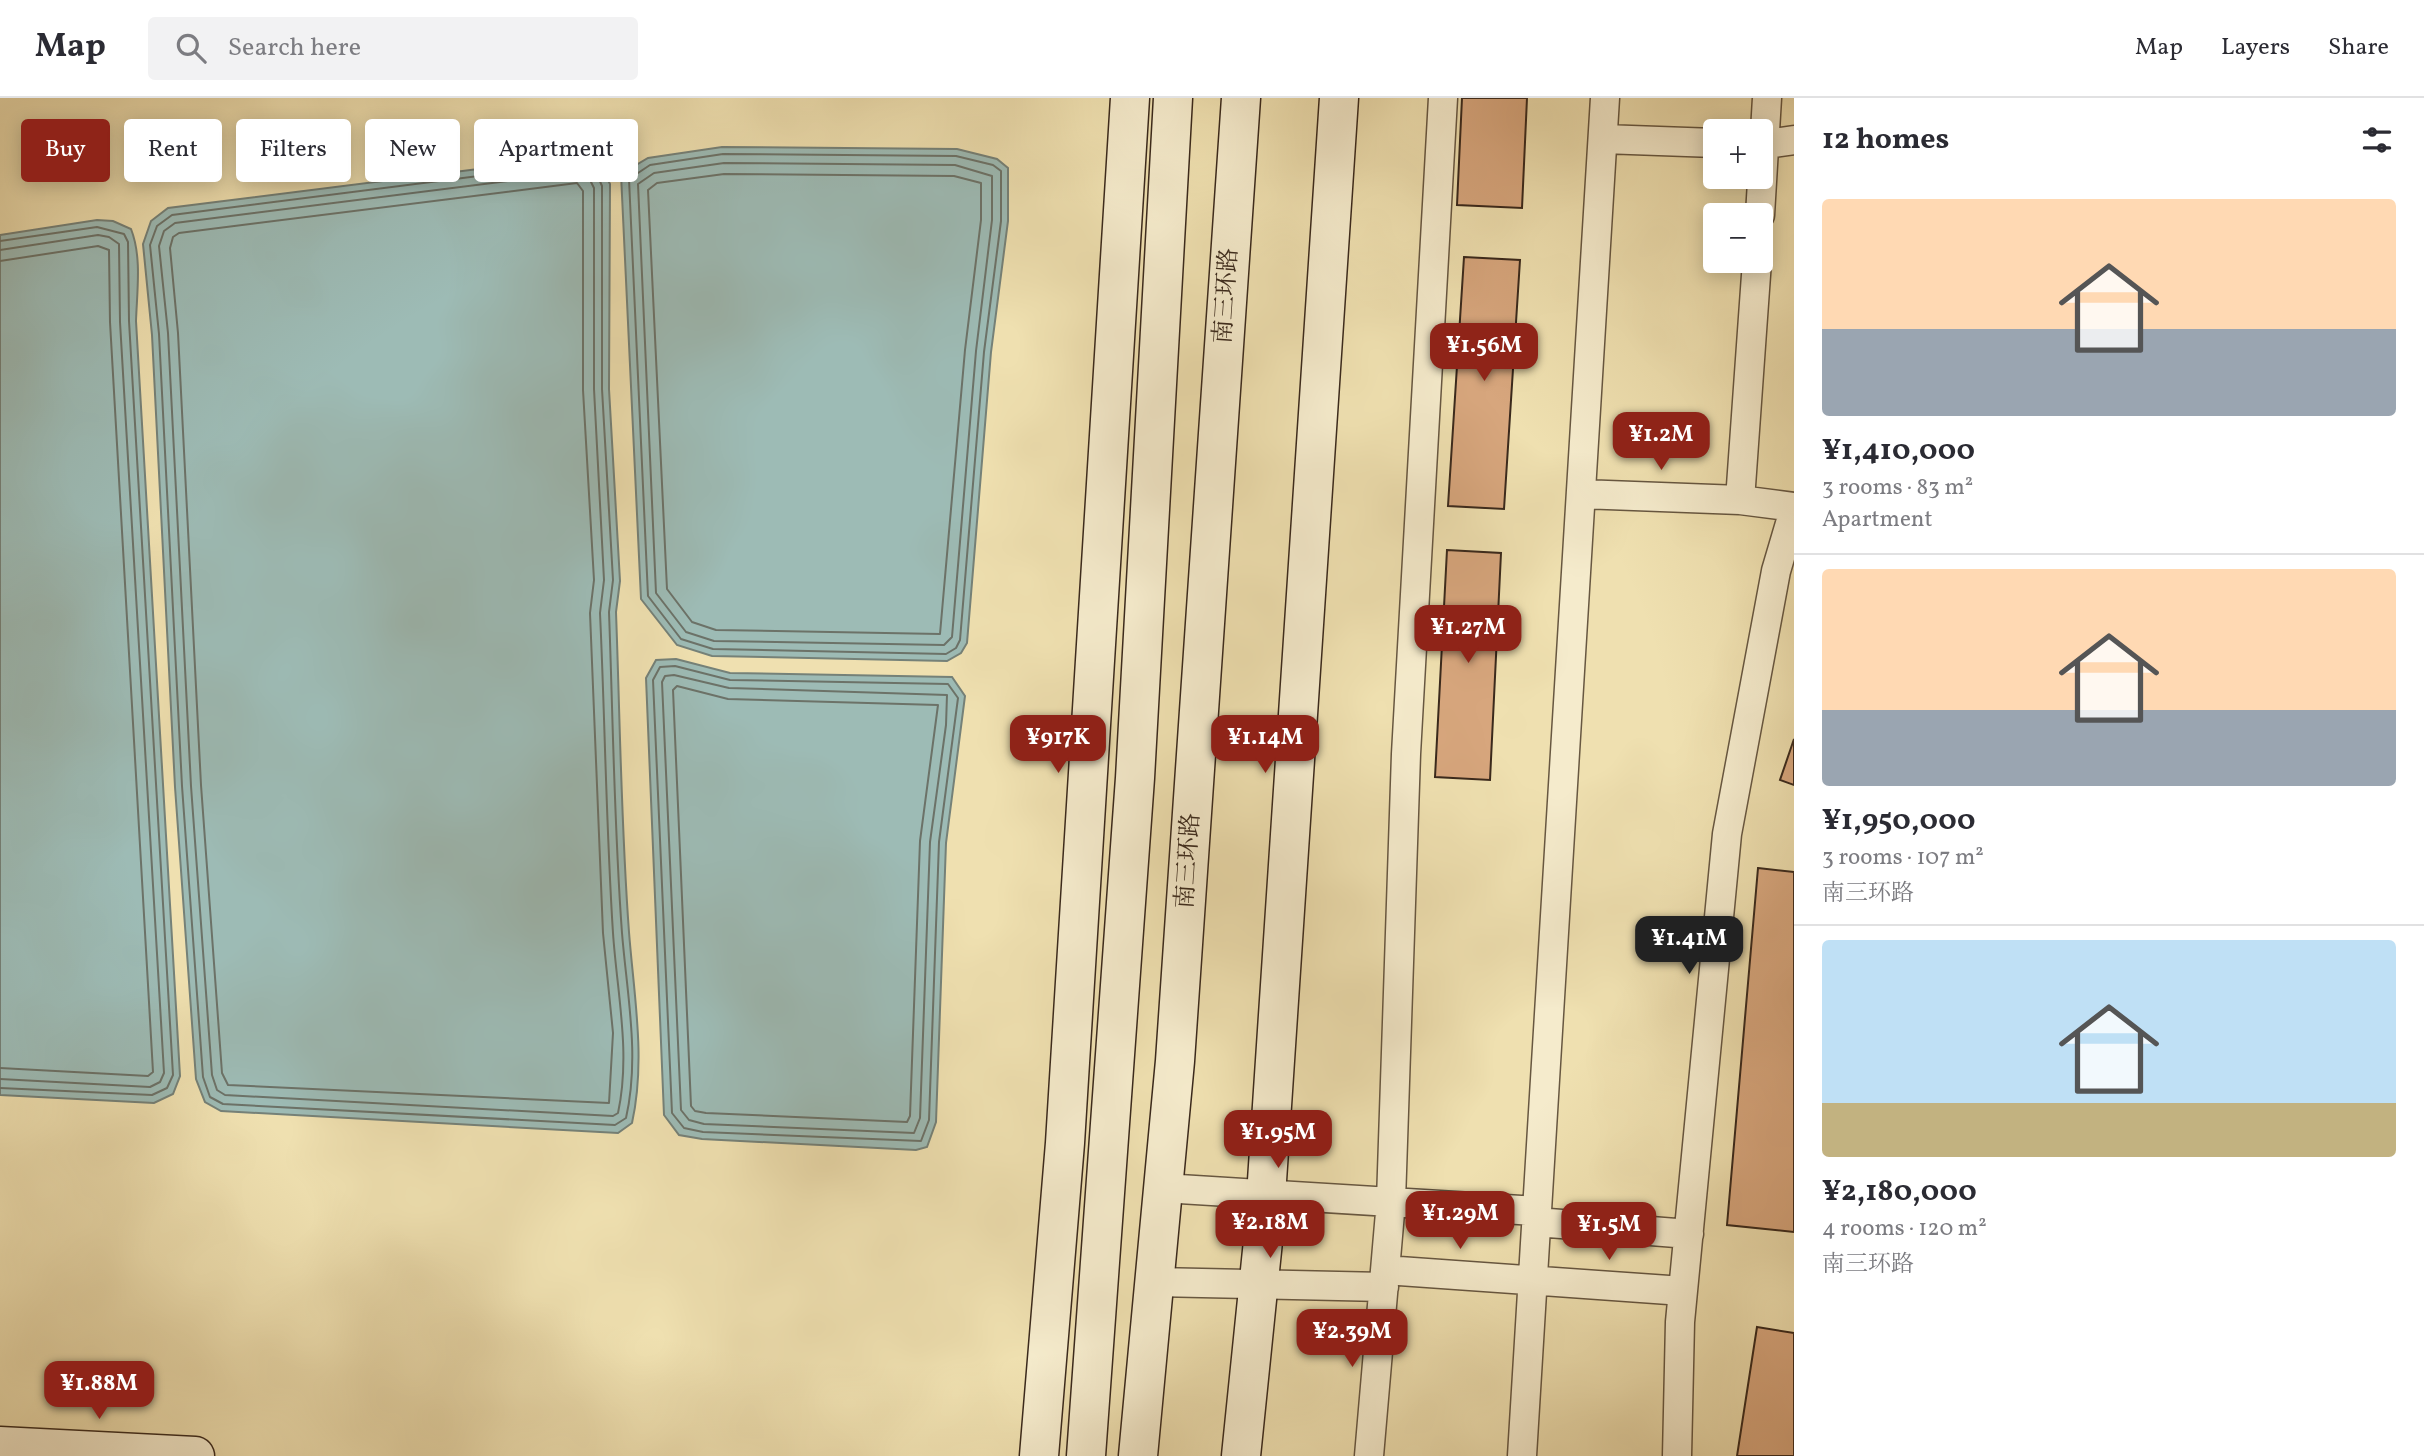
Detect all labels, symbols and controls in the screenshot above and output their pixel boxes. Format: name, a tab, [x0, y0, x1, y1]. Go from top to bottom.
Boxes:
search box	[148, 17, 638, 80]
text: Map	[35, 25, 106, 71]
icon: search	[172, 29, 210, 67]
text: Search here	[228, 30, 361, 66]
text: Map	[2135, 31, 2183, 65]
text: Layers	[2221, 31, 2290, 65]
text: Share	[2328, 31, 2389, 65]
chip: Buy	[21, 119, 110, 182]
chip: Rent	[124, 119, 222, 182]
chip: Filters	[236, 119, 351, 182]
chip: New	[365, 119, 460, 182]
chip: Apartment	[474, 119, 638, 182]
map controls	[1703, 119, 1773, 273]
button: +	[1703, 119, 1773, 189]
text: 12 homes	[1822, 119, 1949, 161]
icon: filters	[2358, 121, 2396, 159]
button: −	[1703, 203, 1773, 273]
icon: home	[2046, 245, 2172, 371]
street label: 南三环路	[1207, 247, 1247, 345]
pin: ¥1.56M	[1427, 324, 1541, 383]
text: ¥1.56M	[1446, 330, 1522, 362]
pin: ¥1.2M	[1612, 412, 1710, 472]
text: ¥1.2M	[1629, 419, 1693, 451]
text: ¥1,410,000	[1822, 430, 1975, 472]
text: 3 rooms · 83 m²	[1822, 472, 1973, 504]
text: Apartment	[1822, 504, 1933, 536]
pin: ¥1.27M	[1411, 606, 1525, 665]
text: ¥1.27M	[1430, 612, 1506, 644]
icon: home	[2046, 615, 2172, 741]
pin: ¥917K	[1009, 716, 1107, 775]
pin: ¥1.14M	[1208, 716, 1322, 775]
text: ¥917K	[1026, 722, 1090, 754]
text: ¥1.14M	[1227, 722, 1303, 754]
text: ¥1,950,000	[1822, 800, 1975, 842]
street label: 南三环路	[1169, 812, 1209, 910]
text: 3 rooms · 107 m²	[1822, 842, 1984, 874]
text: 南三环路	[1822, 878, 1914, 910]
pin: ¥1.41M	[1632, 916, 1746, 976]
text: ¥1.41M	[1651, 923, 1727, 955]
icon: home	[2046, 986, 2172, 1112]
pin: ¥1.95M	[1221, 1110, 1335, 1170]
text: ¥1.95M	[1240, 1117, 1316, 1149]
text: ¥2,180,000	[1822, 1171, 1977, 1213]
pin: ¥1.29M	[1403, 1192, 1517, 1251]
text: ¥1.29M	[1421, 1198, 1499, 1230]
pin: ¥2.18M	[1213, 1200, 1327, 1260]
pin: ¥1.5M	[1560, 1202, 1658, 1262]
text: ¥2.18M	[1231, 1207, 1309, 1239]
text: ¥1.5M	[1577, 1209, 1641, 1241]
text: 4 rooms · 120 m²	[1822, 1213, 1987, 1245]
text: 南三环路	[1822, 1249, 1914, 1281]
pin: ¥2.39M	[1295, 1310, 1409, 1369]
text: ¥2.39M	[1313, 1316, 1391, 1348]
pin: ¥1.88M	[42, 1362, 156, 1421]
text: ¥1.88M	[60, 1368, 138, 1400]

